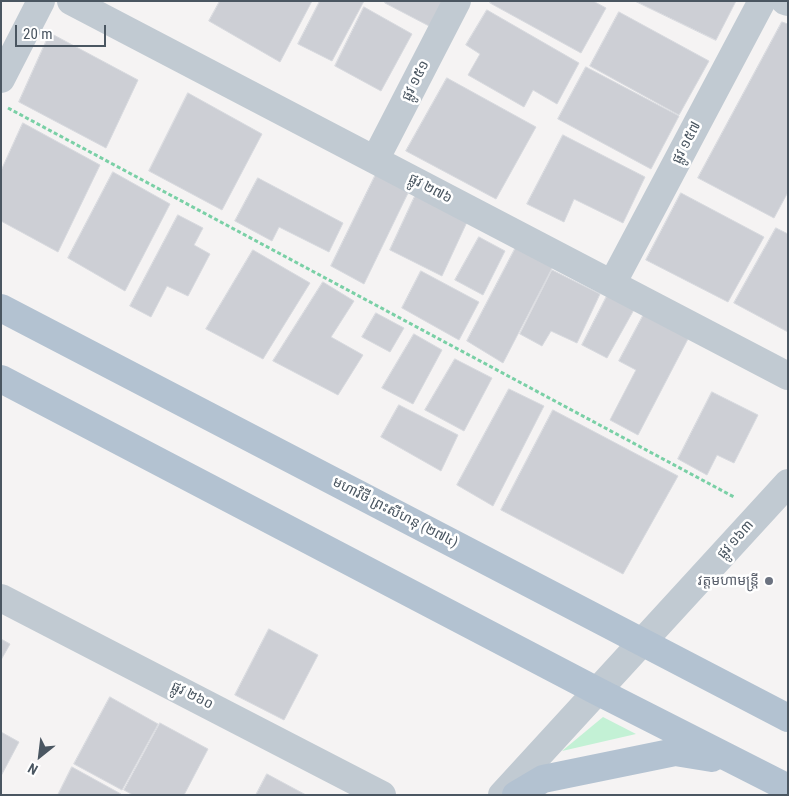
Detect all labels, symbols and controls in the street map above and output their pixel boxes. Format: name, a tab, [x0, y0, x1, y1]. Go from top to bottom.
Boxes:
scale bar	[18, 15, 109, 47]
text: 20 m	[23, 25, 53, 43]
street label: ផ្លូវ ១៥១	[399, 58, 433, 104]
street label: ផ្លូវ ១៥៧	[669, 119, 705, 167]
street label: ផ្លូវ ២៧៦	[405, 171, 455, 207]
street label: មហាវិថី ព្រះសីហនុ (២៧៤)	[330, 474, 460, 552]
street label: ផ្លូវ ១៦៣	[714, 517, 758, 563]
place label: វត្តមហាមន្រ្តី	[698, 573, 759, 589]
marker: វត្តមហាមន្រ្តី	[763, 575, 775, 587]
street label: ផ្លូវ ២៦០	[168, 678, 216, 714]
north arrow	[15, 731, 65, 781]
text: N	[25, 760, 40, 778]

